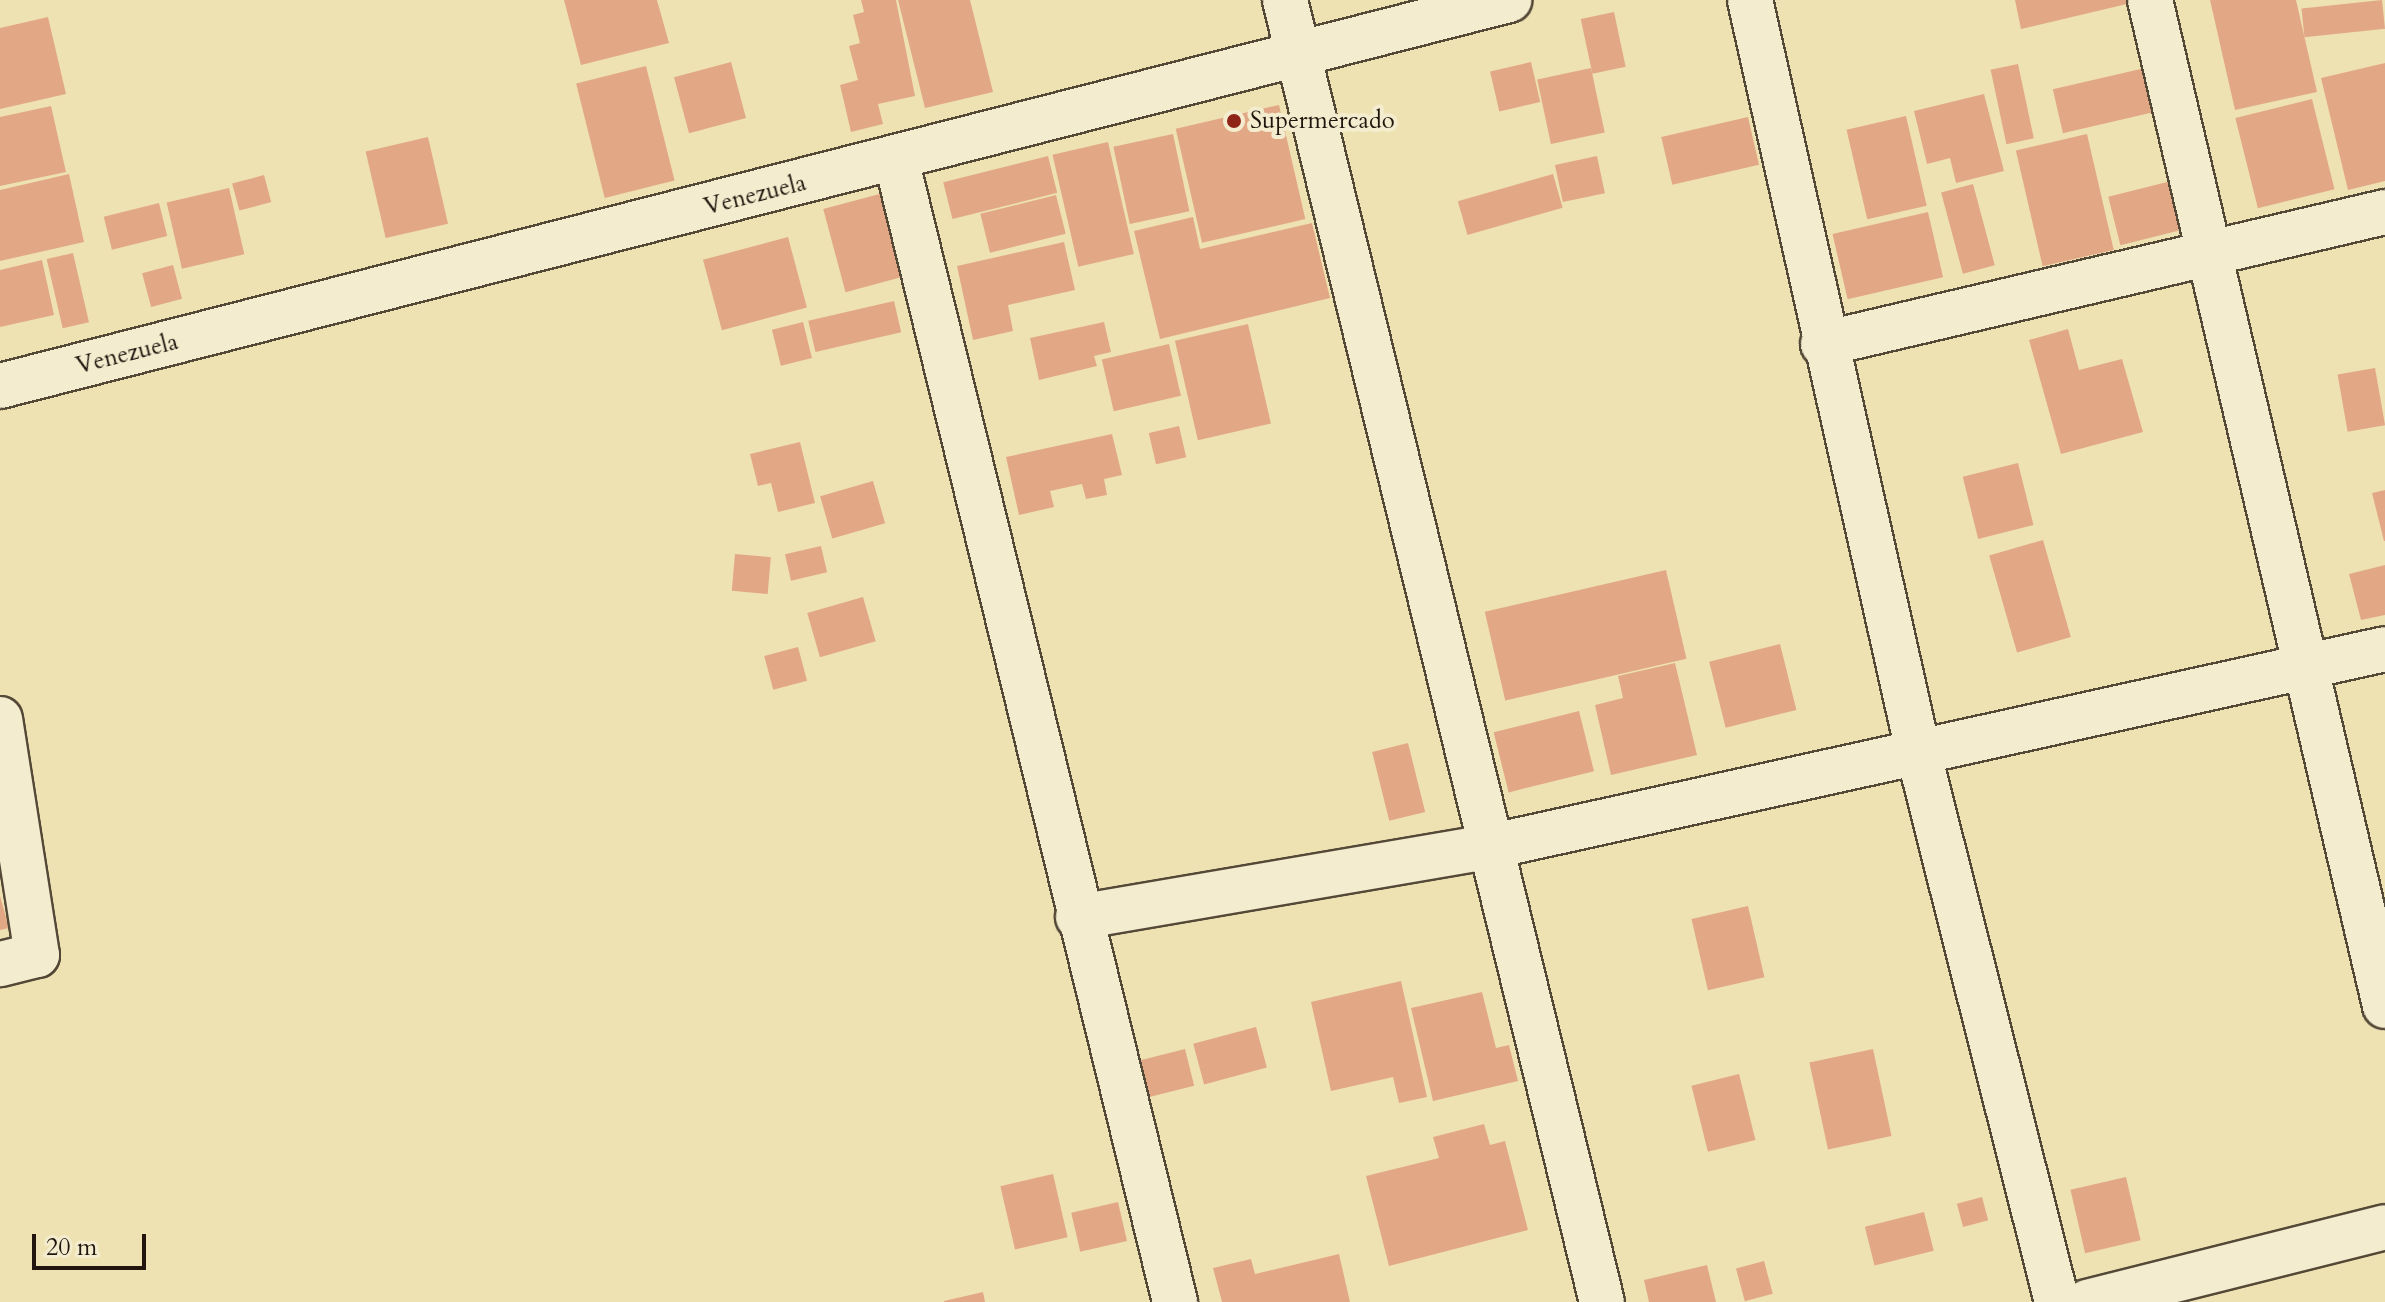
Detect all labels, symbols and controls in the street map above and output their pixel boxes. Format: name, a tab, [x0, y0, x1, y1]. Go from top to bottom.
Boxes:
place label: Supermercado	[1250, 107, 1395, 135]
marker: Supermercado	[1225, 112, 1243, 130]
street label: Venezuela	[701, 168, 809, 222]
street label: Venezuela	[73, 327, 181, 381]
scale bar	[36, 1218, 150, 1268]
text: 20 m	[46, 1231, 97, 1264]

